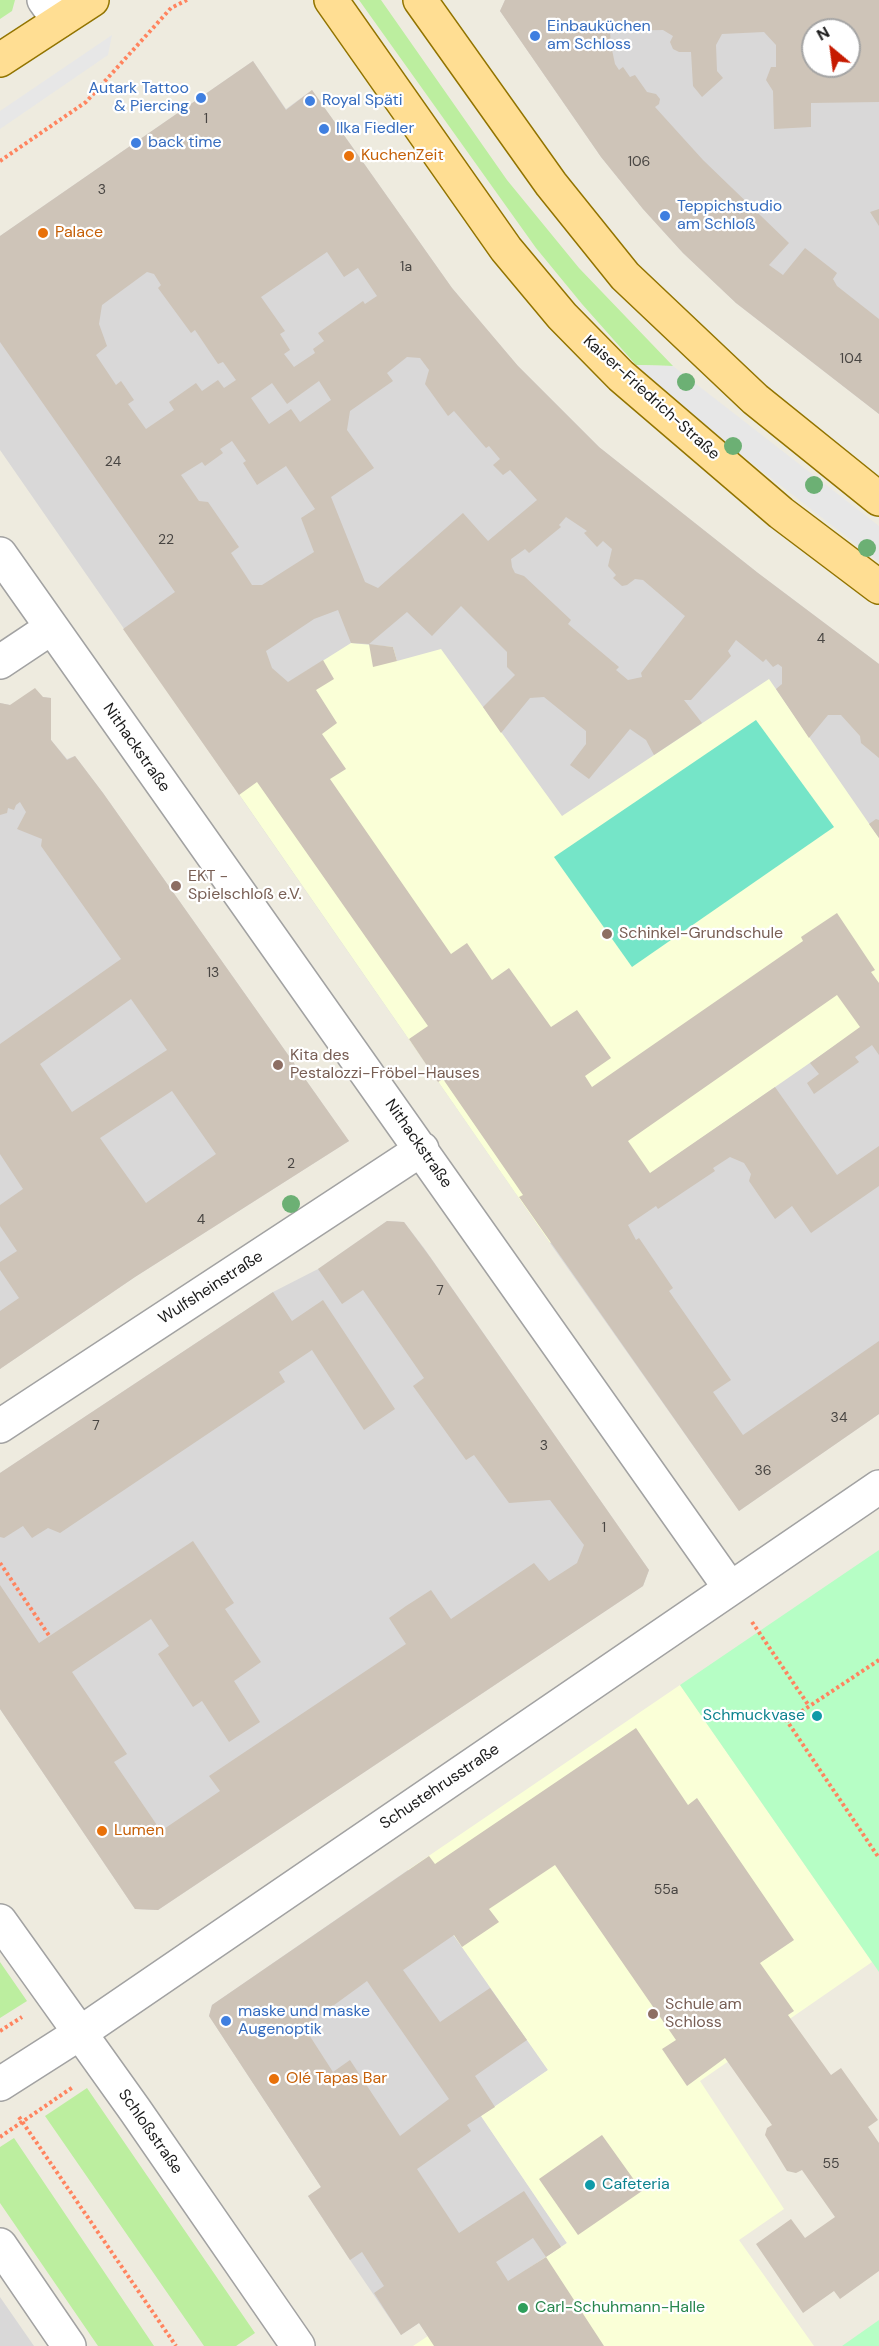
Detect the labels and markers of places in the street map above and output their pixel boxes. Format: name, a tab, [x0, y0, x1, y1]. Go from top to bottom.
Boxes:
place label: Einbauküchen am Schloss	[547, 17, 651, 55]
marker: Einbauküchen am Schloss	[528, 29, 542, 43]
place label: Autark Tattoo & Piercing	[89, 79, 189, 117]
marker: Autark Tattoo & Piercing	[194, 91, 208, 105]
place label: Royal Späti	[322, 91, 403, 111]
marker: Royal Späti	[303, 94, 317, 108]
place label: Ilka Fiedler	[336, 119, 414, 139]
marker: Ilka Fiedler	[317, 122, 331, 136]
place label: back time	[148, 133, 222, 153]
marker: back time	[129, 136, 143, 150]
place label: KuchenZeit	[361, 146, 444, 166]
marker: KuchenZeit	[342, 149, 356, 163]
place label: Teppichstudio am Schloß	[677, 197, 782, 235]
marker: Teppichstudio am Schloß	[658, 209, 672, 223]
place label: Palace	[55, 223, 103, 243]
marker: Palace	[36, 226, 50, 240]
place label: EKT - Spielschloß e.V.	[188, 867, 302, 905]
marker: EKT - Spielschloß e.V.	[169, 879, 183, 893]
place label: Schinkel-Grundschule	[619, 924, 783, 944]
marker: Schinkel-Grundschule	[600, 927, 614, 941]
place label: Kita des Pestalozzi-Fröbel-Hauses	[290, 1046, 480, 1084]
marker: Kita des Pestalozzi-Fröbel-Hauses	[271, 1058, 285, 1072]
place label: Schmuckvase	[703, 1706, 805, 1726]
marker: Schmuckvase	[810, 1709, 824, 1723]
place label: Lumen	[114, 1821, 164, 1841]
marker: Lumen	[95, 1824, 109, 1838]
place label: Schule am Schloss	[665, 1995, 742, 2033]
place label: maske und maske Augenoptik	[238, 2002, 370, 2040]
marker: Schule am Schloss	[646, 2007, 660, 2021]
marker: maske und maske Augenoptik	[219, 2014, 233, 2028]
place label: Olé Tapas Bar	[286, 2069, 387, 2089]
marker: Olé Tapas Bar	[267, 2072, 281, 2086]
place label: Cafeteria	[602, 2175, 670, 2195]
marker: Cafeteria	[583, 2178, 597, 2192]
place label: Carl-Schuhmann-Halle	[535, 2298, 705, 2318]
marker: Carl-Schuhmann-Halle	[516, 2301, 530, 2315]

